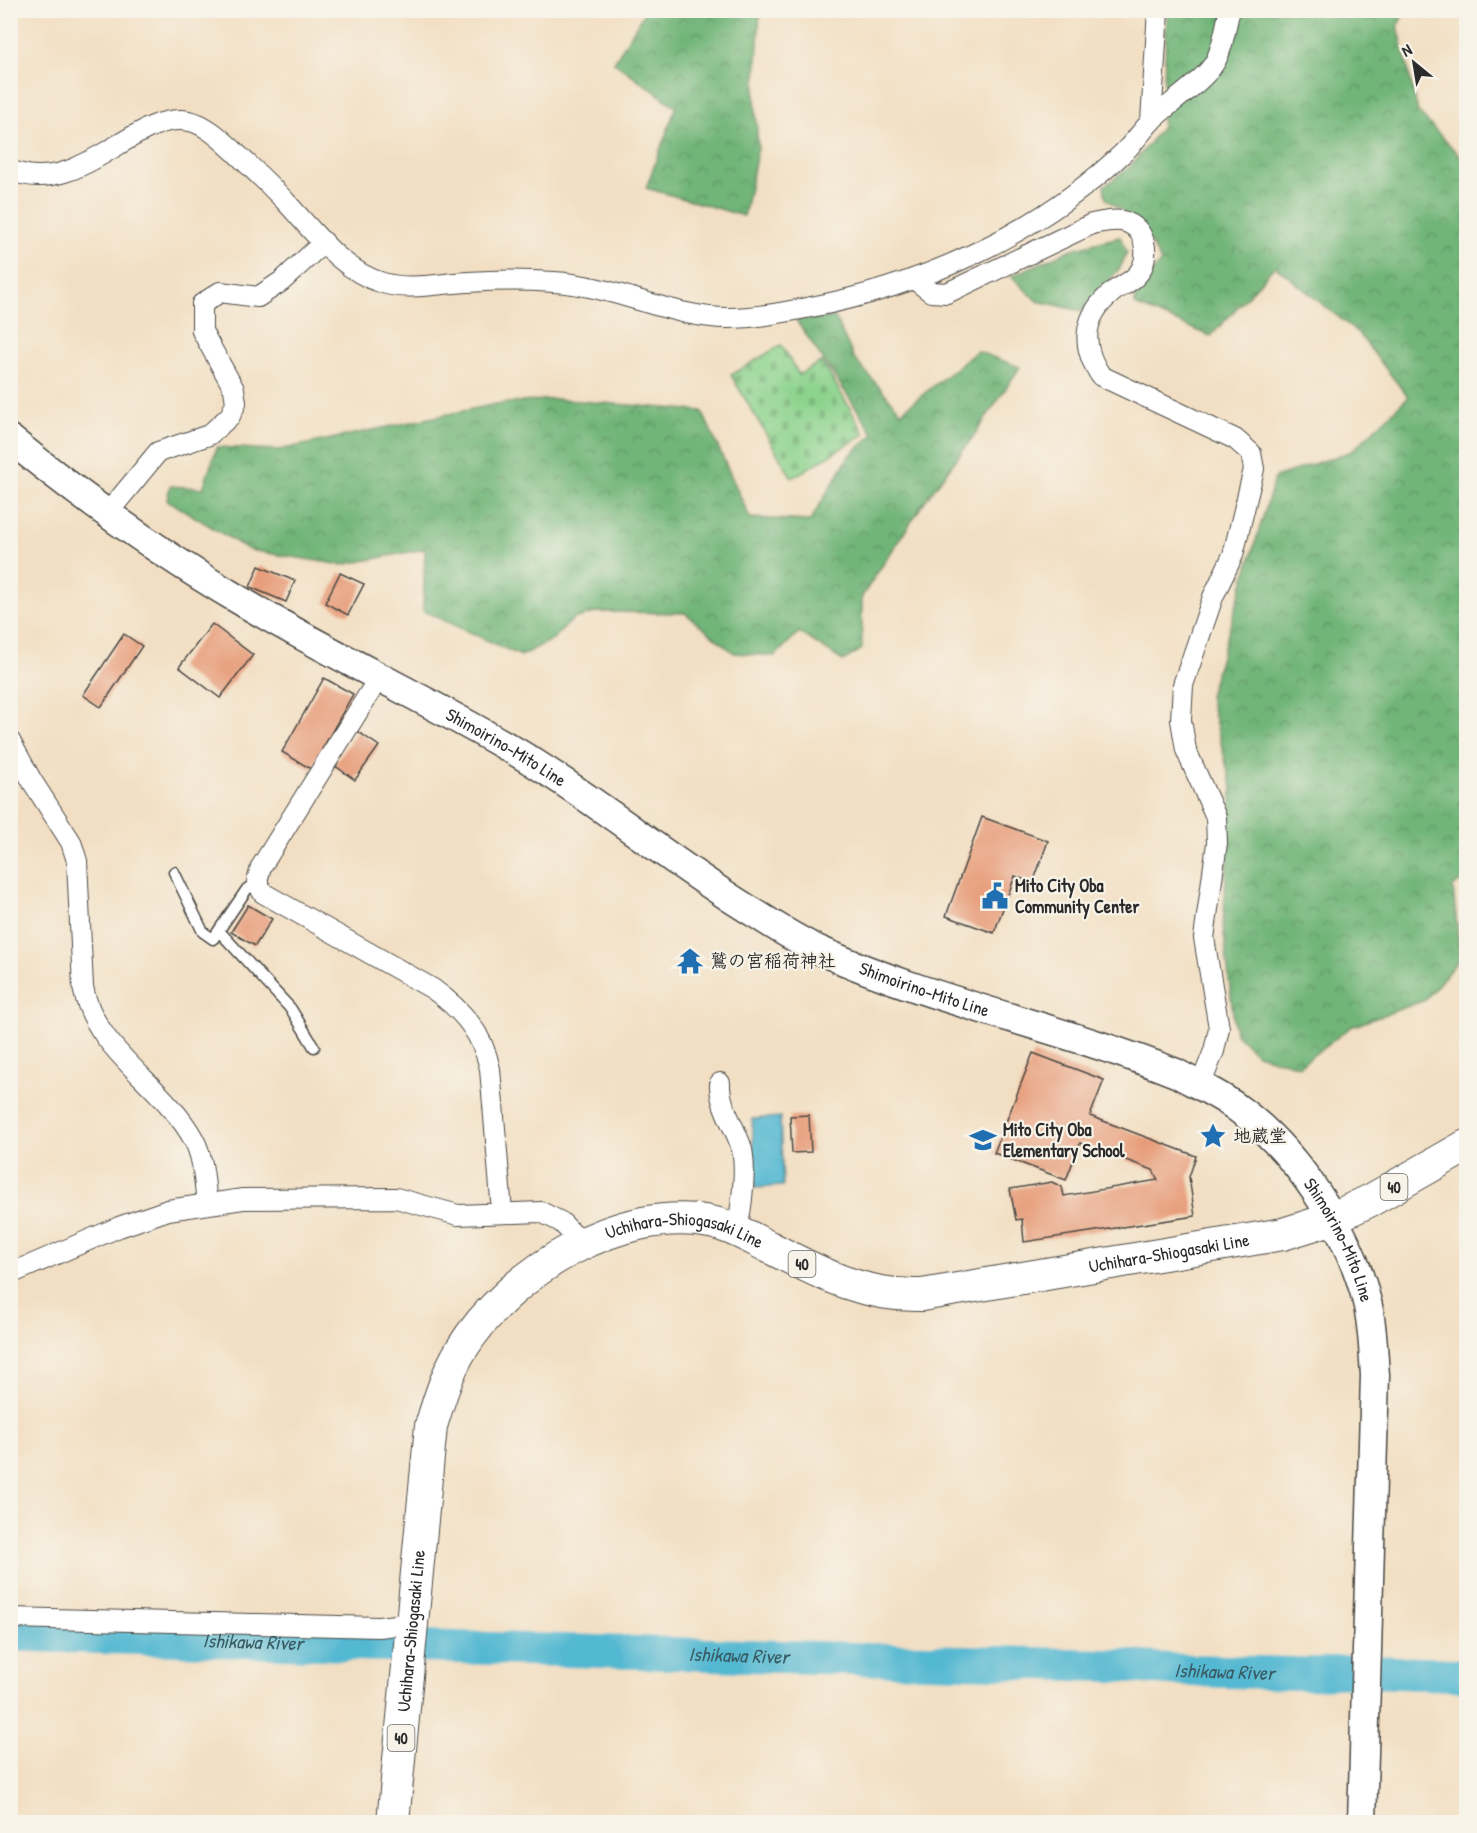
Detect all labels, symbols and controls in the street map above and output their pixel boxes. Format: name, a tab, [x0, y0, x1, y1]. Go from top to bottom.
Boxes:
north arrow	[1384, 33, 1444, 93]
text: N	[1397, 38, 1416, 62]
street label: Shimoirino-Mito Line	[442, 702, 571, 792]
place label: Mito City Oba Community Center	[1015, 873, 1139, 920]
public building icon: Mito City Oba Community Center	[980, 881, 1010, 911]
temple icon: 鷲の宮稲荷神社	[675, 946, 705, 976]
place label: 鷲の宮稲荷神社	[710, 948, 836, 973]
street label: Shimoirino-Mito Line	[856, 955, 992, 1023]
place label: Mito City Oba Elementary School	[1003, 1117, 1126, 1164]
place icon: 地蔵堂	[1198, 1121, 1228, 1151]
place label: 地蔵堂	[1233, 1123, 1287, 1148]
school or university icon: Mito City Oba Elementary School	[968, 1125, 998, 1155]
street label: Shimoirino-Mito Line	[1298, 1173, 1379, 1304]
road number: 40	[1380, 1174, 1408, 1200]
street label: Uchihara-Shiogasaki Line	[602, 1206, 768, 1254]
street label: Uchihara-Shiogasaki Line	[1087, 1227, 1251, 1279]
road number: 40	[788, 1251, 816, 1277]
street label: Uchihara-Shiogasaki Line	[391, 1549, 431, 1713]
water label: Ishikawa River	[202, 1626, 306, 1656]
water label: Ishikawa River	[688, 1640, 792, 1670]
water label: Ishikawa River	[1174, 1656, 1277, 1686]
road number: 40	[388, 1725, 414, 1751]

